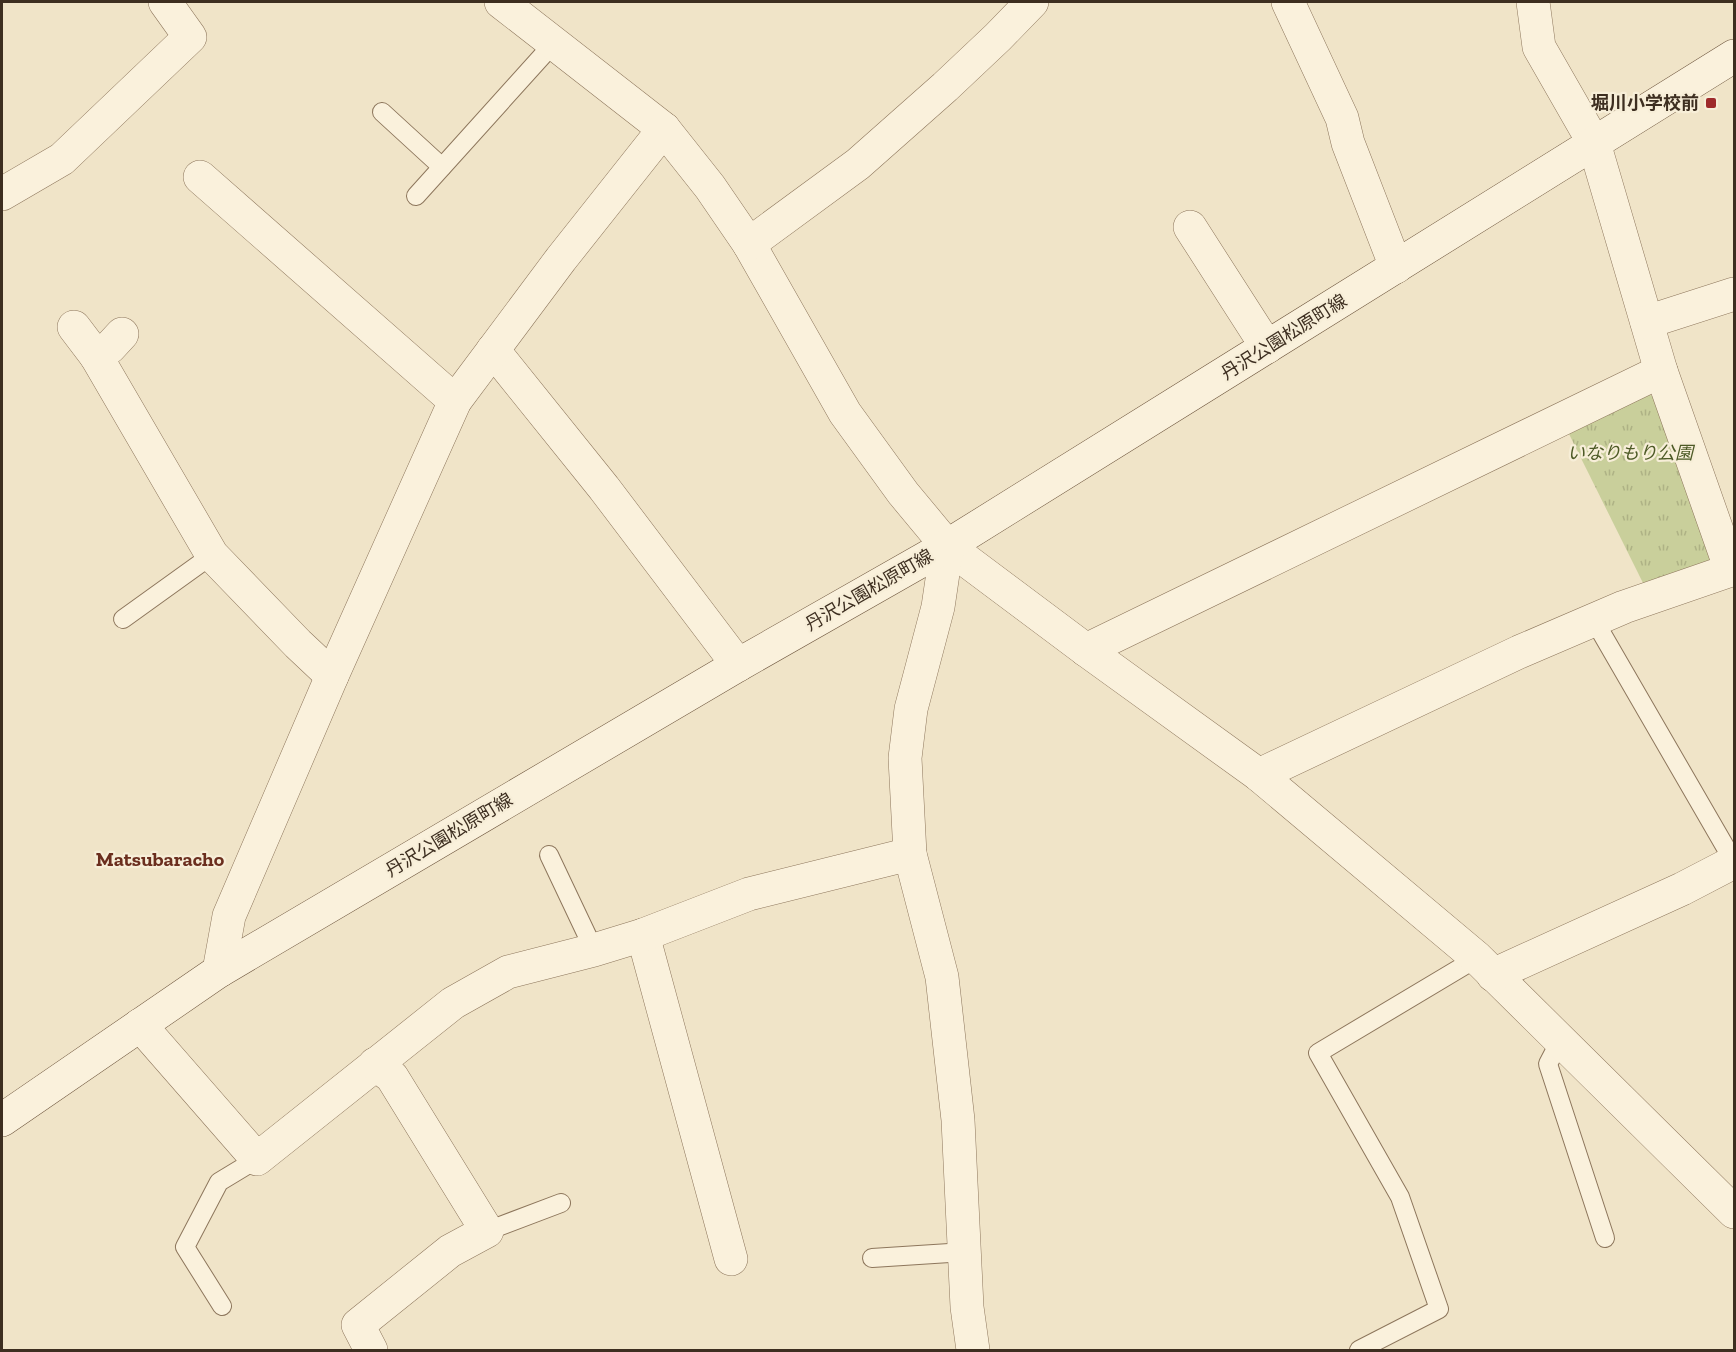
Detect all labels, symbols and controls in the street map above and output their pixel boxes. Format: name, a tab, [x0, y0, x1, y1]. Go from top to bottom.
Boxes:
place label: 堀川小学校前	[1591, 92, 1699, 114]
marker: 堀川小学校前	[1704, 96, 1718, 110]
street label: 丹沢公園松原町線	[1217, 290, 1351, 384]
park label: いなりもり公園	[1567, 442, 1696, 464]
street label: 丹沢公園松原町線	[801, 544, 937, 636]
street label: 丹沢公園松原町線	[382, 788, 516, 882]
district label: Matsubaracho	[96, 847, 225, 871]

